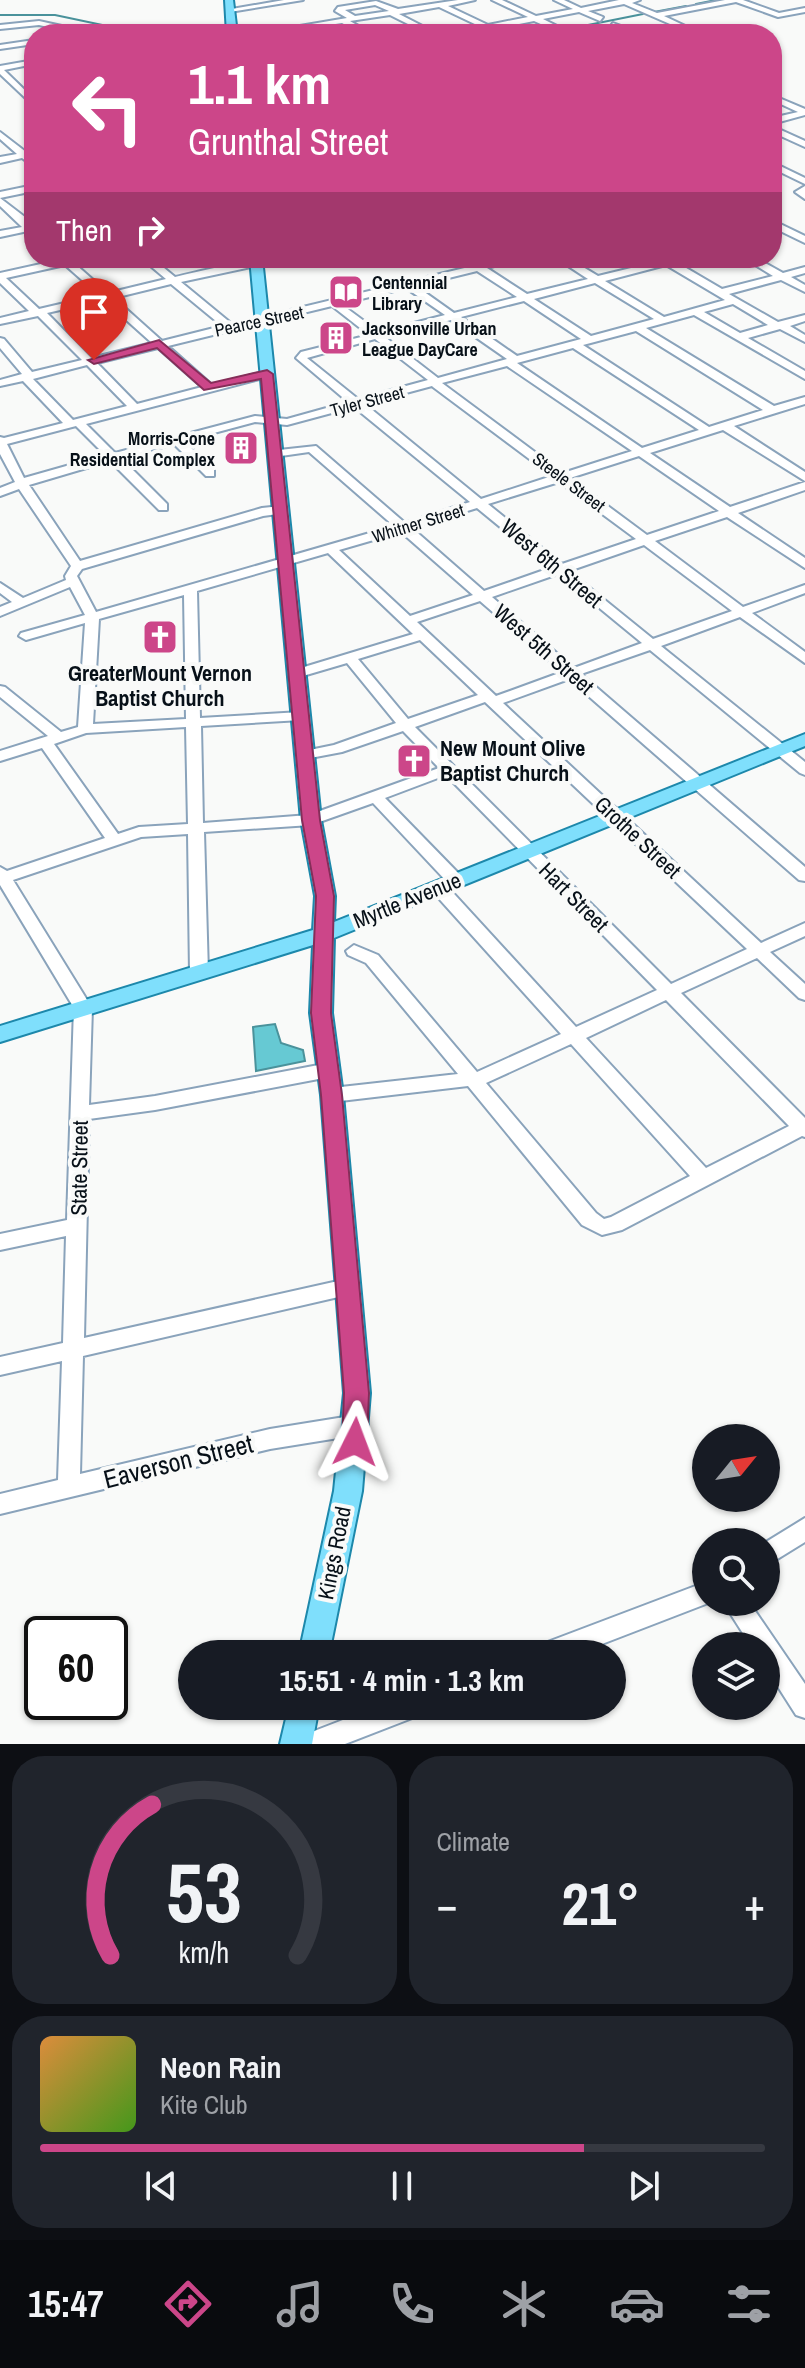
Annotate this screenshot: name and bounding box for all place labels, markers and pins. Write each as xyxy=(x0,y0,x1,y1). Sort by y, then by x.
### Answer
place label: Centennial Library xyxy=(372,270,447,316)
library icon: Centennial Library xyxy=(327,273,365,311)
pin xyxy=(60,278,128,360)
place label: Jacksonville Urban League DayCare xyxy=(362,316,497,362)
building icon: Jacksonville Urban League DayCare xyxy=(317,319,355,357)
place label: Morris-Cone Residential Complex xyxy=(70,426,216,472)
building icon: Morris-Cone Residential Complex xyxy=(222,429,260,467)
church icon: GreaterMount Vernon Baptist Church xyxy=(141,618,179,656)
place label: GreaterMount Vernon Baptist Church xyxy=(68,658,252,713)
place label: New Mount Olive Baptist Church xyxy=(440,733,585,788)
church icon: New Mount Olive Baptist Church xyxy=(395,742,433,780)

